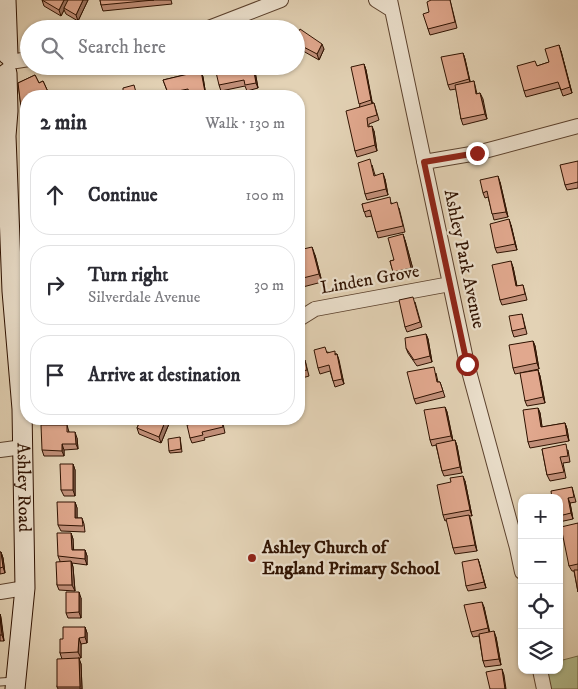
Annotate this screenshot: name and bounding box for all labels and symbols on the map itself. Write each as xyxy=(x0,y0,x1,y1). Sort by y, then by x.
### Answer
route end xyxy=(466,142,489,165)
street label: Ashley Park Avenue xyxy=(439,188,489,330)
street label: Linden Grove xyxy=(319,260,421,300)
route start xyxy=(456,353,479,376)
street label: Ashley Road xyxy=(12,442,35,532)
place label: Ashley Church of England Primary School xyxy=(261,537,440,580)
marker: Ashley Church of England Primary School xyxy=(246,552,258,564)

